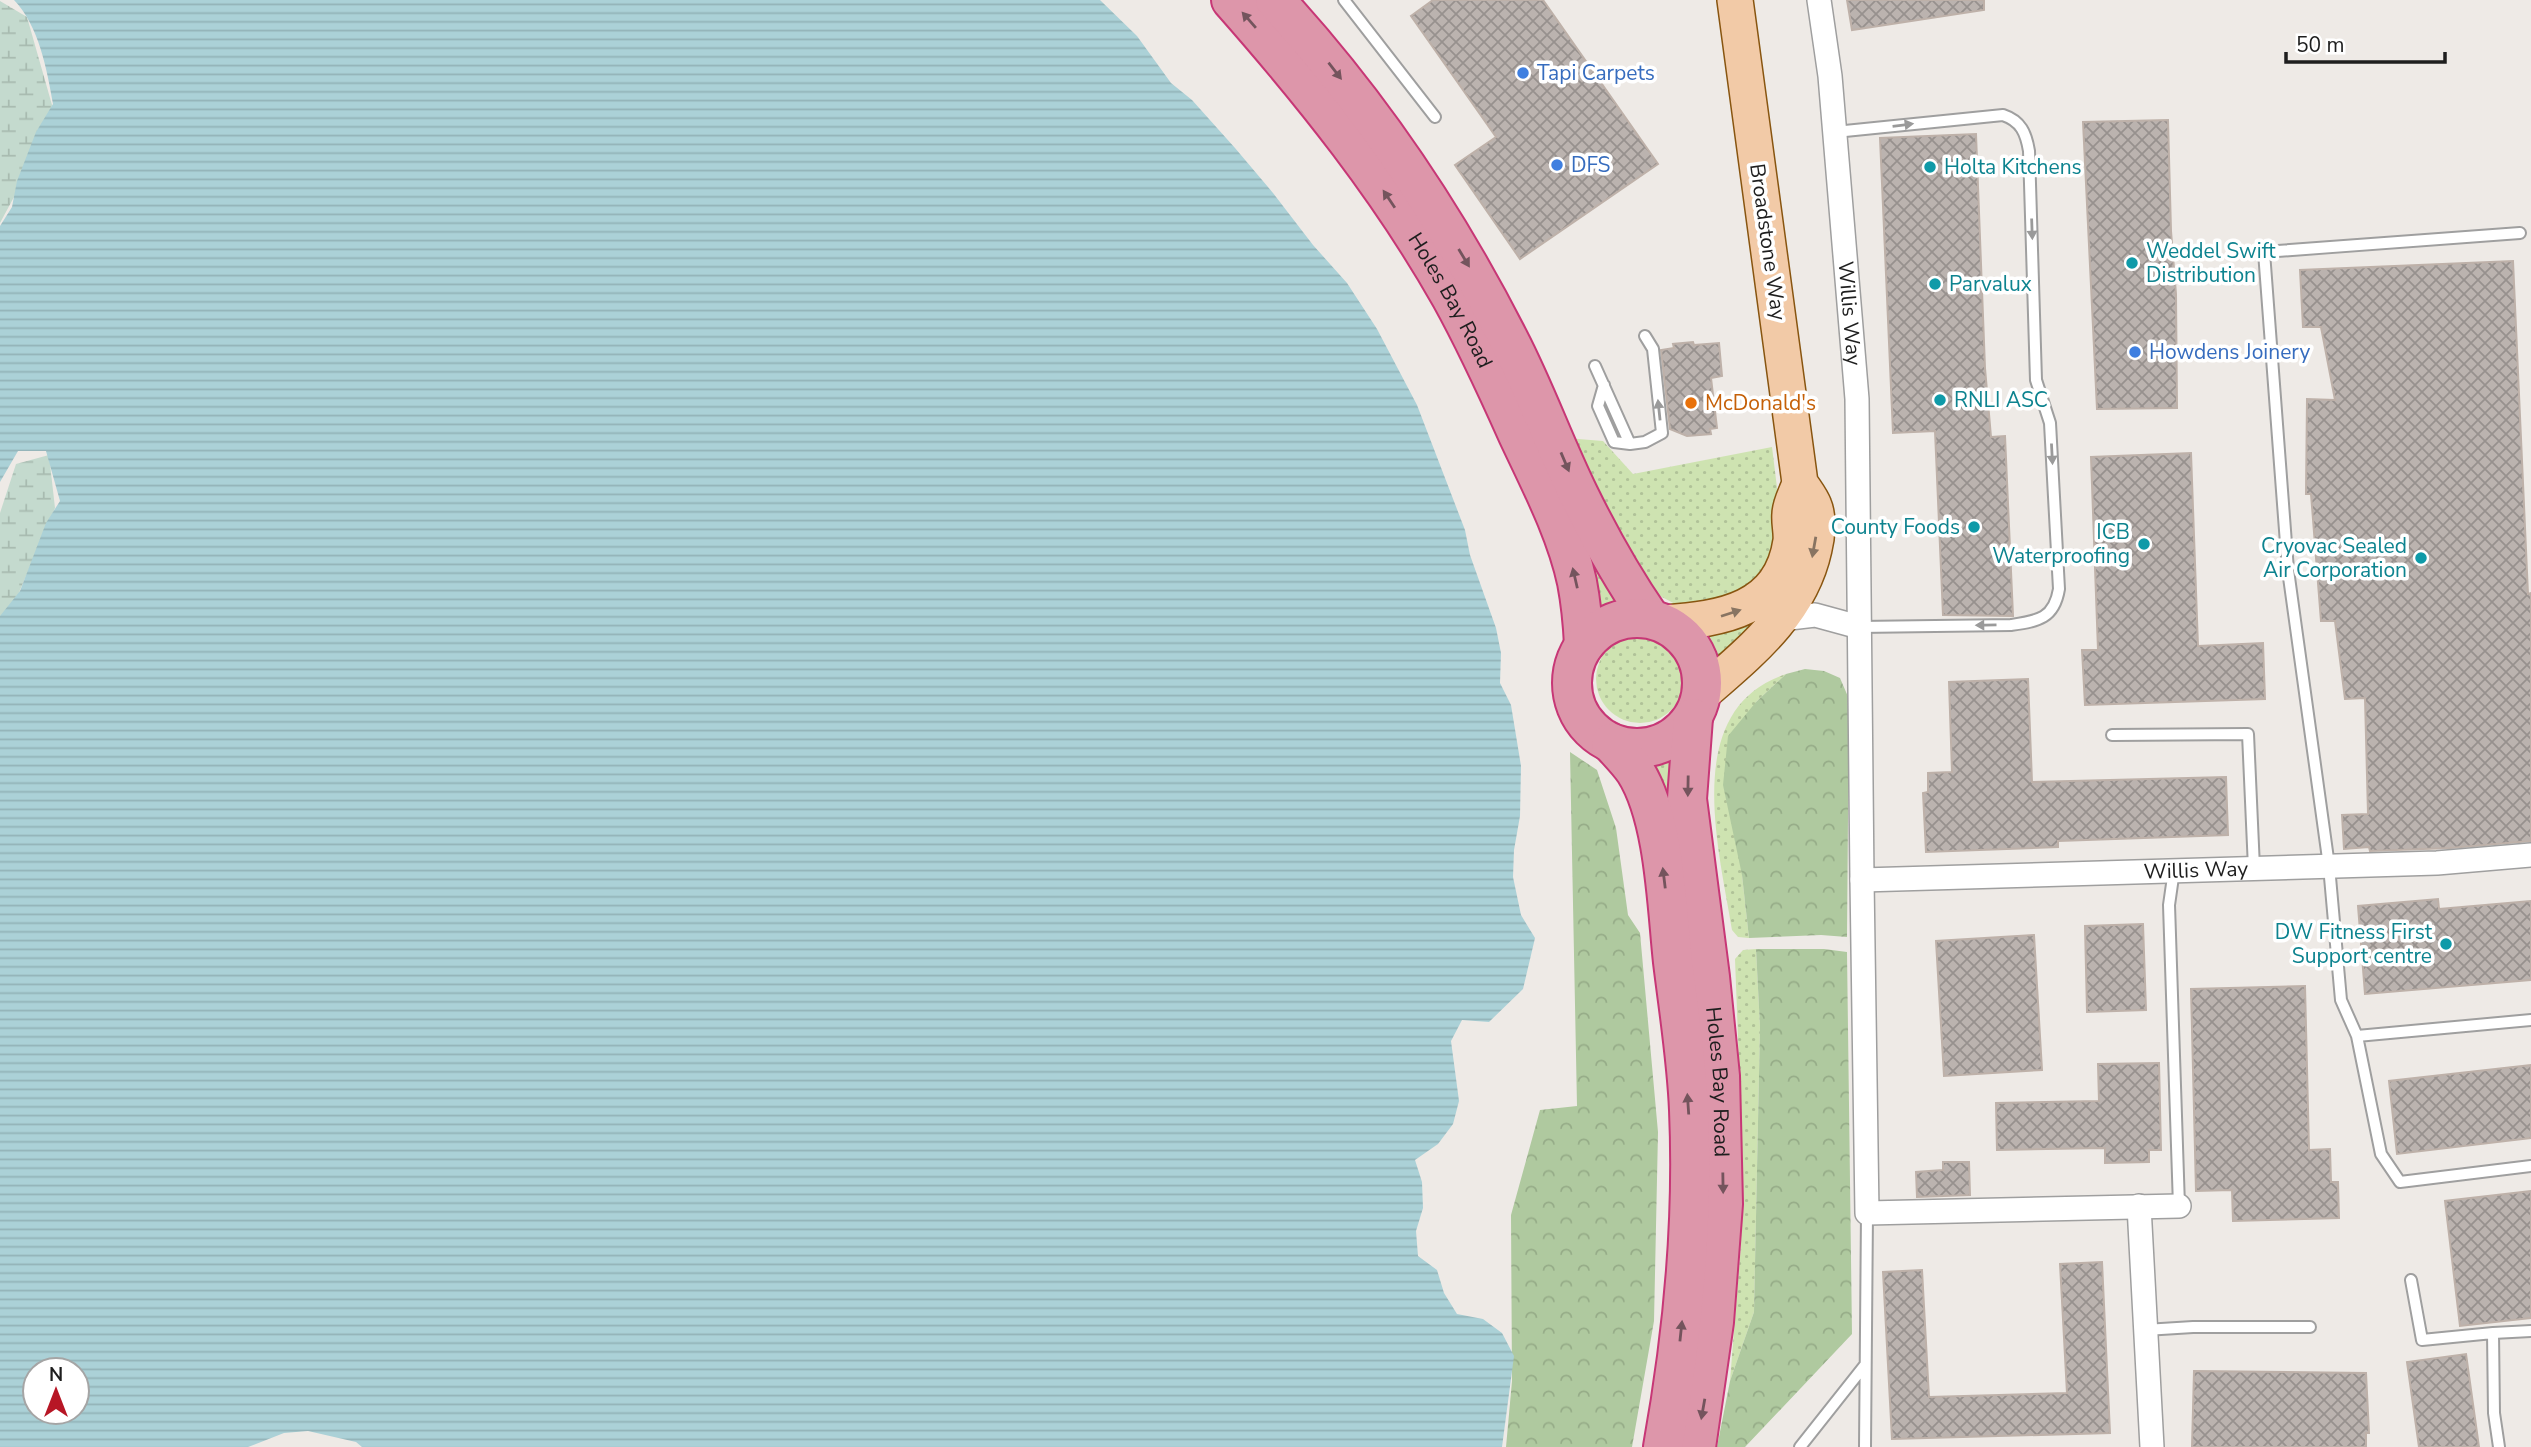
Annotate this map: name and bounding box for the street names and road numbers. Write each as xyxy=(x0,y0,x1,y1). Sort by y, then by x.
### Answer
street label: Broadstone Way xyxy=(1743,162,1793,322)
street label: Holes Bay Road xyxy=(1402,227,1499,373)
street label: Willis Way xyxy=(1832,260,1868,367)
street label: Willis Way xyxy=(2143,855,2249,886)
street label: Holes Bay Road xyxy=(1699,1005,1736,1158)

